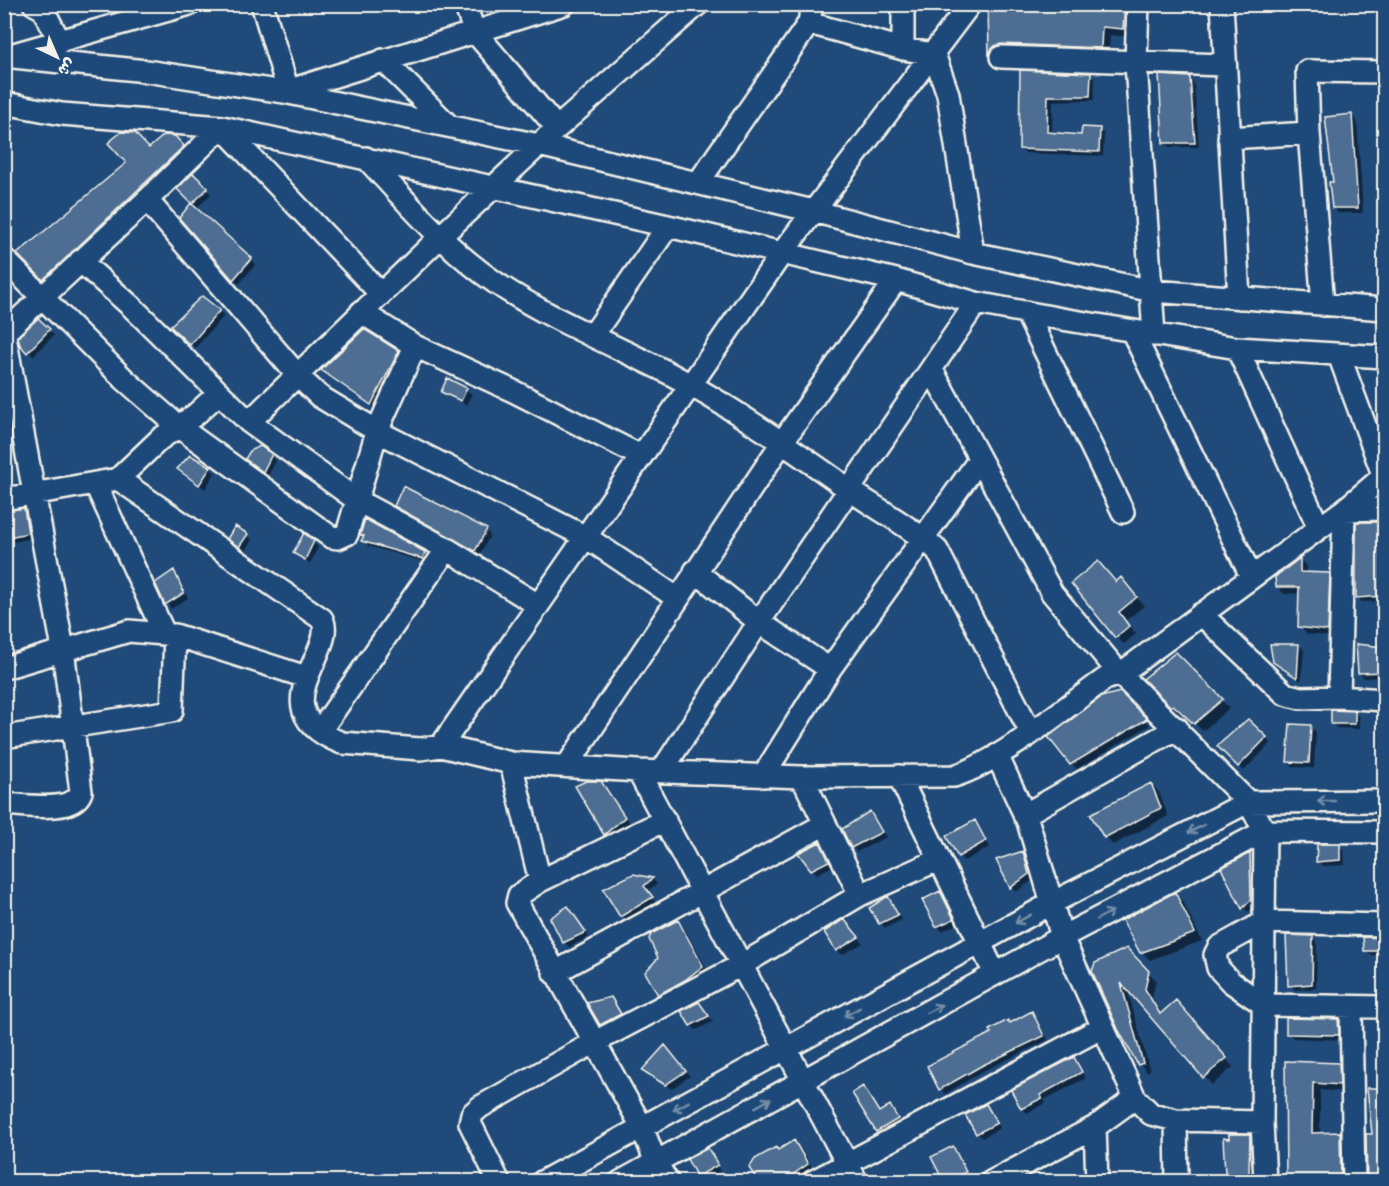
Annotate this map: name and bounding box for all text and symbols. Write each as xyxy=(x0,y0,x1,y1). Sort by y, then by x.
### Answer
north arrow xyxy=(27,27,87,87)
text: ش xyxy=(53,53,81,81)
one-way arrow xyxy=(1317,795,1337,807)
one-way arrow xyxy=(1188,823,1206,835)
one-way arrow xyxy=(1095,909,1113,920)
one-way arrow xyxy=(1015,914,1033,925)
one-way arrow xyxy=(925,1003,942,1015)
one-way arrow xyxy=(844,1007,862,1018)
one-way arrow xyxy=(754,1097,771,1109)
one-way arrow xyxy=(673,1100,690,1112)

